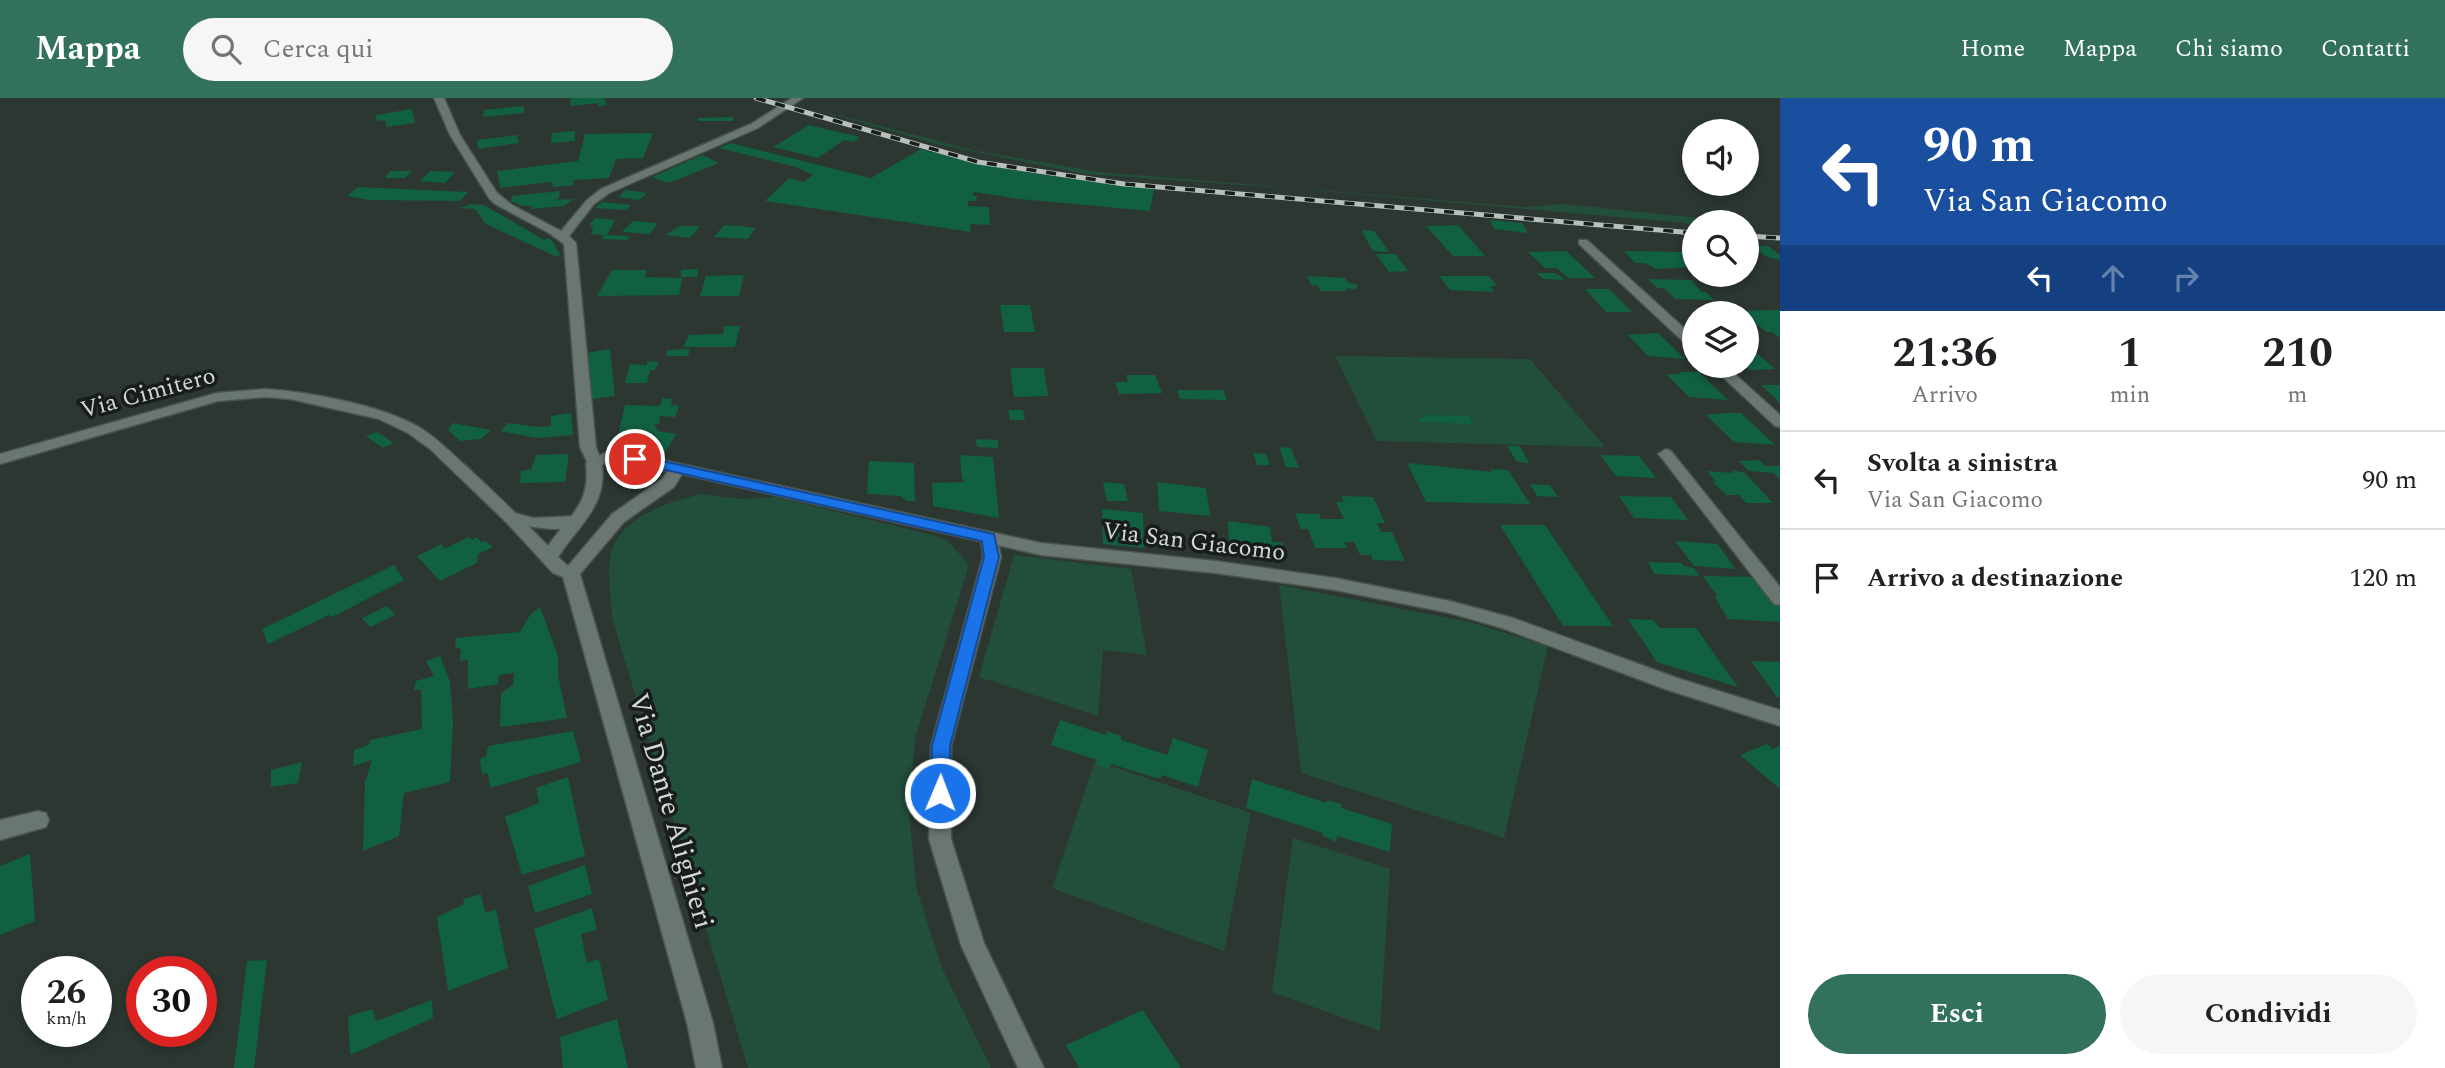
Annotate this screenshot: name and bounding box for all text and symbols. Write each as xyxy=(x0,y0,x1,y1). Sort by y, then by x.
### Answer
search box xyxy=(183,18,673,81)
text: Mappa xyxy=(35,24,141,74)
text: Cerca qui xyxy=(263,29,373,69)
icon: search xyxy=(207,30,245,68)
text: Home xyxy=(1960,31,2025,67)
text: Mappa xyxy=(2063,31,2137,67)
text: Chi siamo xyxy=(2175,31,2283,67)
text: Contatti xyxy=(2321,31,2410,67)
text: 90 m xyxy=(1923,109,2034,184)
map controls xyxy=(1682,119,1759,378)
button: sound xyxy=(1682,119,1759,196)
icon: left xyxy=(1808,126,1899,217)
text: Via San Giacomo xyxy=(1923,177,2168,226)
button: search xyxy=(1682,210,1759,287)
icon: left xyxy=(2021,259,2059,297)
icon: ahead xyxy=(2094,259,2132,297)
icon: right xyxy=(2167,259,2205,297)
button: layers xyxy=(1682,301,1759,378)
text: 21:36 xyxy=(1892,322,1998,385)
text: 1 xyxy=(2118,322,2142,385)
text: 210 xyxy=(2262,322,2333,385)
street label: Via Cimitero xyxy=(76,358,220,428)
text: Arrivo xyxy=(1912,378,1978,413)
text: min xyxy=(2110,378,2150,413)
text: m xyxy=(2288,378,2307,413)
pin xyxy=(605,429,665,489)
icon: arrive xyxy=(616,440,654,478)
text: Svolta a sinistra xyxy=(1867,443,2058,483)
text: 90 m xyxy=(2362,460,2417,500)
icon: left xyxy=(1808,461,1846,499)
text: Via San Giacomo xyxy=(1867,483,2043,518)
street label: Via San Giacomo xyxy=(1101,513,1287,571)
text: Arrivo a destinazione xyxy=(1867,558,2123,598)
text: 120 m xyxy=(2349,558,2417,598)
icon: arrive xyxy=(1808,559,1846,597)
street label: Via Dante Alighieri xyxy=(617,688,725,934)
position arrow xyxy=(903,756,977,830)
speed limit sign: 30 xyxy=(126,956,217,1047)
text: 26 xyxy=(47,966,86,1019)
button: Esci xyxy=(1808,974,2106,1054)
button: Condividi xyxy=(2120,974,2417,1054)
text: km/h xyxy=(46,1005,87,1032)

